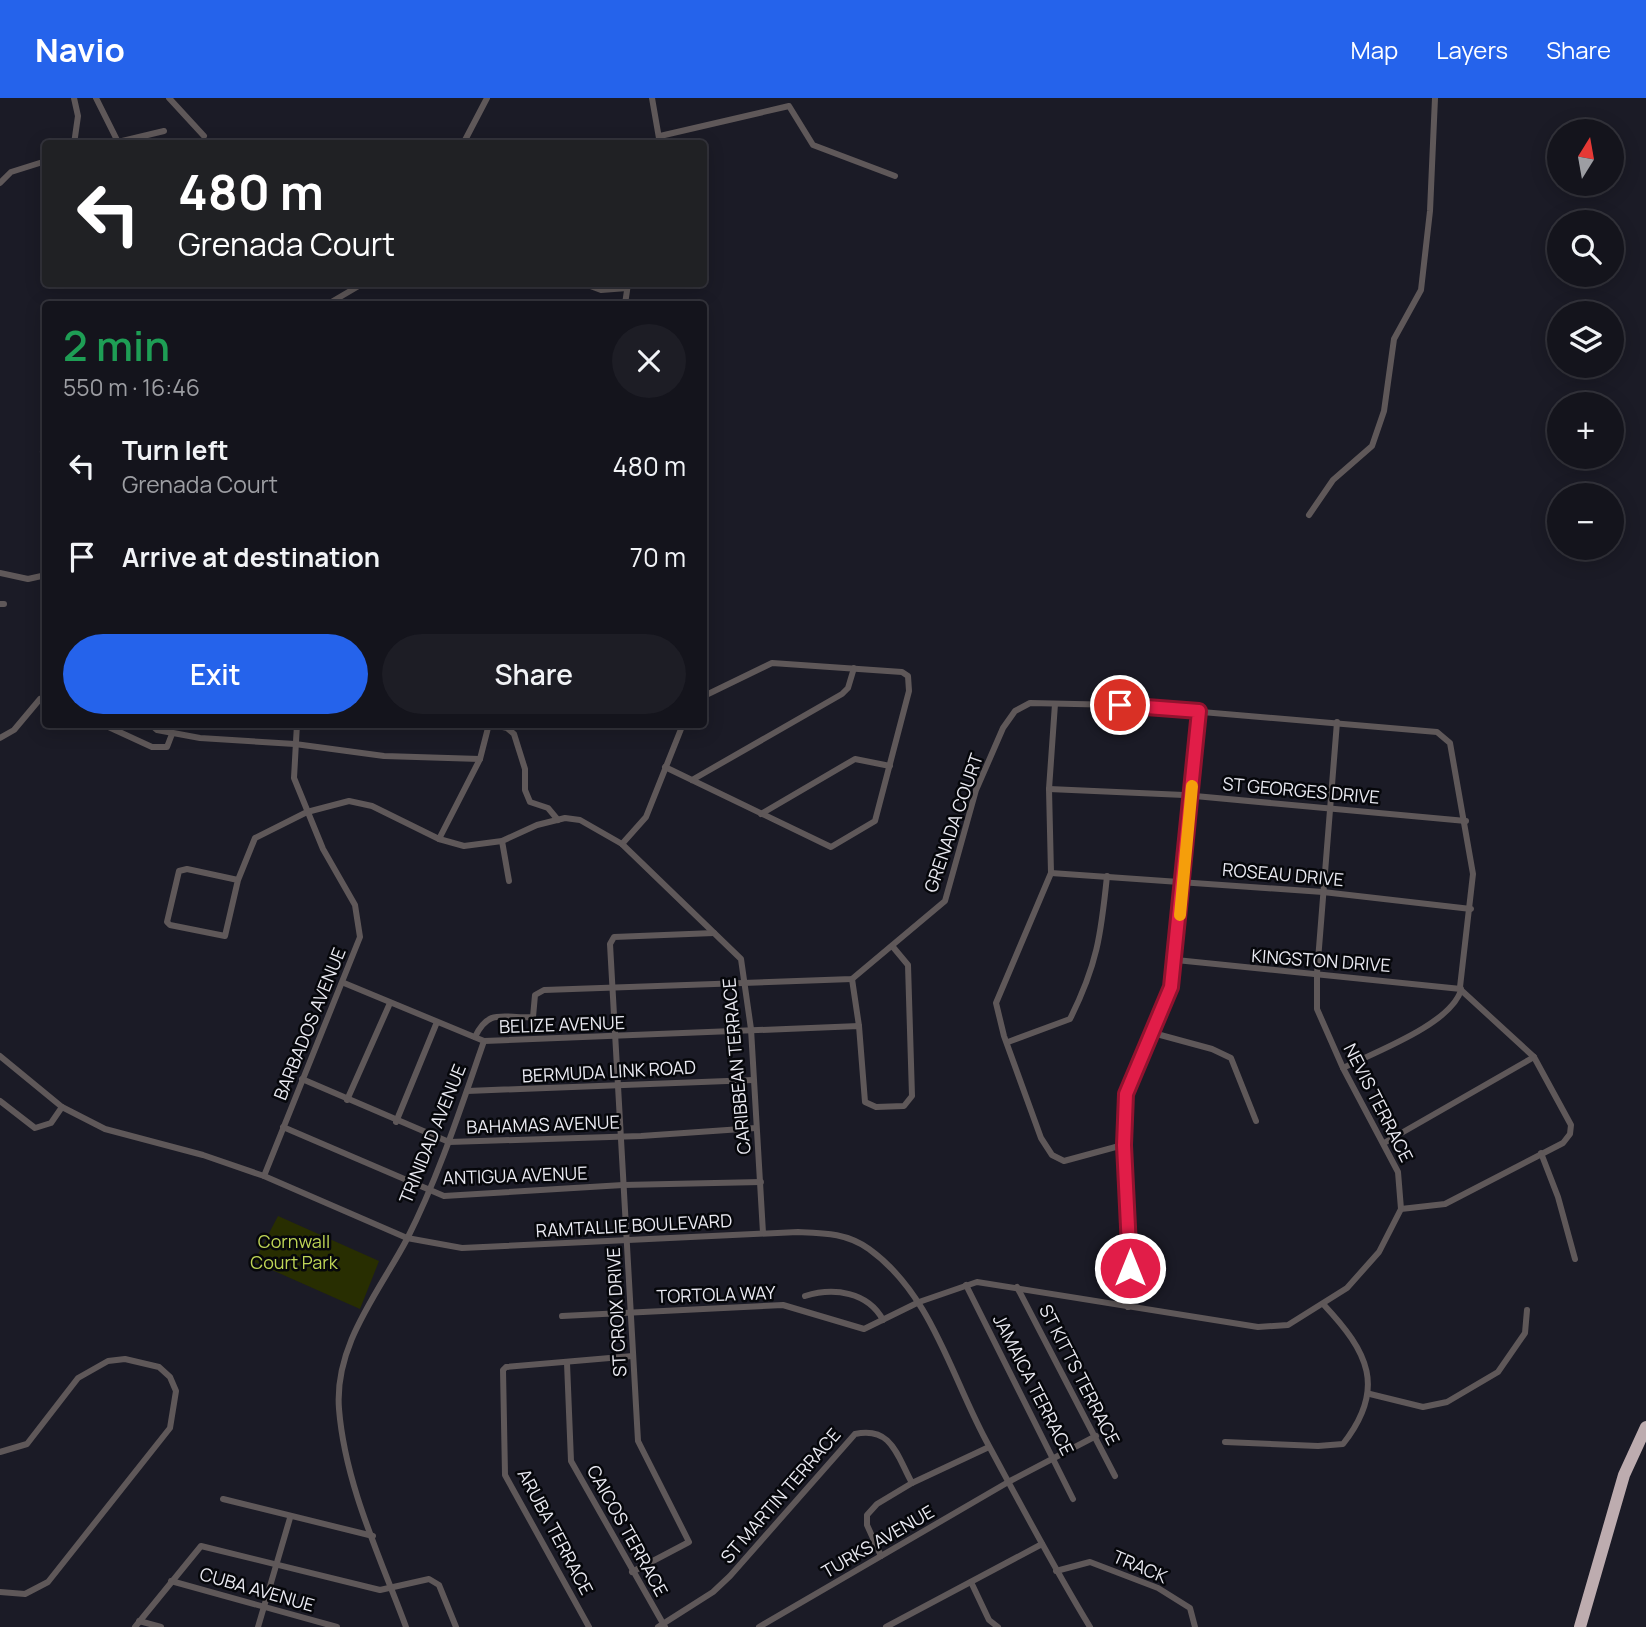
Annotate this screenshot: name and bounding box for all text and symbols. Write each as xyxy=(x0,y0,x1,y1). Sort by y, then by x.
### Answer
text: Navio xyxy=(35,27,125,72)
text: Map xyxy=(1351,33,1398,66)
text: Layers xyxy=(1436,33,1508,66)
text: Share xyxy=(1546,33,1611,66)
north arrow xyxy=(1547,119,1624,196)
map controls xyxy=(1547,119,1624,560)
text: 480 m xyxy=(178,158,324,225)
icon: left xyxy=(63,168,154,259)
button: search xyxy=(1547,210,1624,287)
text: Grenada Court xyxy=(178,222,395,266)
button: layers xyxy=(1547,301,1624,378)
text: 2 min xyxy=(63,316,170,374)
button: close xyxy=(612,324,686,398)
text: 550 m · 16:46 xyxy=(63,371,200,403)
button: + xyxy=(1547,392,1624,469)
text: Turn left xyxy=(122,432,229,468)
icon: left xyxy=(63,447,101,485)
text: 480 m xyxy=(612,448,686,484)
text: Grenada Court xyxy=(122,468,278,500)
button: − xyxy=(1547,483,1624,560)
icon: arrive xyxy=(63,538,101,576)
text: Arrive at destination xyxy=(122,539,380,575)
text: 70 m xyxy=(630,539,686,575)
button: Exit xyxy=(63,634,368,714)
button: Share xyxy=(382,634,686,714)
pin xyxy=(1090,675,1150,735)
icon: arrive xyxy=(1101,686,1139,724)
street label: GRENADA COURT xyxy=(918,750,988,895)
street label: ST GEORGES DRIVE xyxy=(1222,771,1381,809)
street label: ROSEAU DRIVE xyxy=(1221,857,1345,891)
street label: KINGSTON DRIVE xyxy=(1251,943,1391,977)
street label: BARBADOS AVENUE xyxy=(268,944,351,1103)
street label: CARIBBEAN TERRACE xyxy=(716,977,756,1155)
street label: BELIZE AVENUE xyxy=(499,1010,625,1038)
street label: NEVIS TERRACE xyxy=(1339,1039,1419,1166)
street label: BERMUDA LINK ROAD xyxy=(521,1054,697,1088)
street label: TRINIDAD AVENUE xyxy=(393,1060,471,1207)
street label: BAHAMAS AVENUE xyxy=(466,1109,620,1139)
street label: ANTIGUA AVENUE xyxy=(442,1160,588,1190)
street label: RAMTALLIE BOULEVARD xyxy=(535,1208,733,1242)
park label: Cornwall Court Park xyxy=(250,1229,339,1274)
position arrow xyxy=(1093,1231,1167,1305)
street label: ST CROIX DRIVE xyxy=(601,1247,631,1377)
street label: TORTOLA WAY xyxy=(656,1280,777,1308)
street label: ST KITTS TERRACE xyxy=(1034,1300,1126,1449)
street label: JAMAICA TERRACE xyxy=(988,1310,1080,1459)
street label: ST MARTIN TERRACE xyxy=(715,1423,846,1568)
street label: CAICOS TERRACE xyxy=(582,1461,674,1600)
street label: ARUBA TERRACE xyxy=(513,1464,599,1599)
street label: TURKS AVENUE xyxy=(817,1499,938,1583)
street label: TRACK xyxy=(1110,1544,1171,1588)
street label: CUBA AVENUE xyxy=(197,1561,317,1617)

